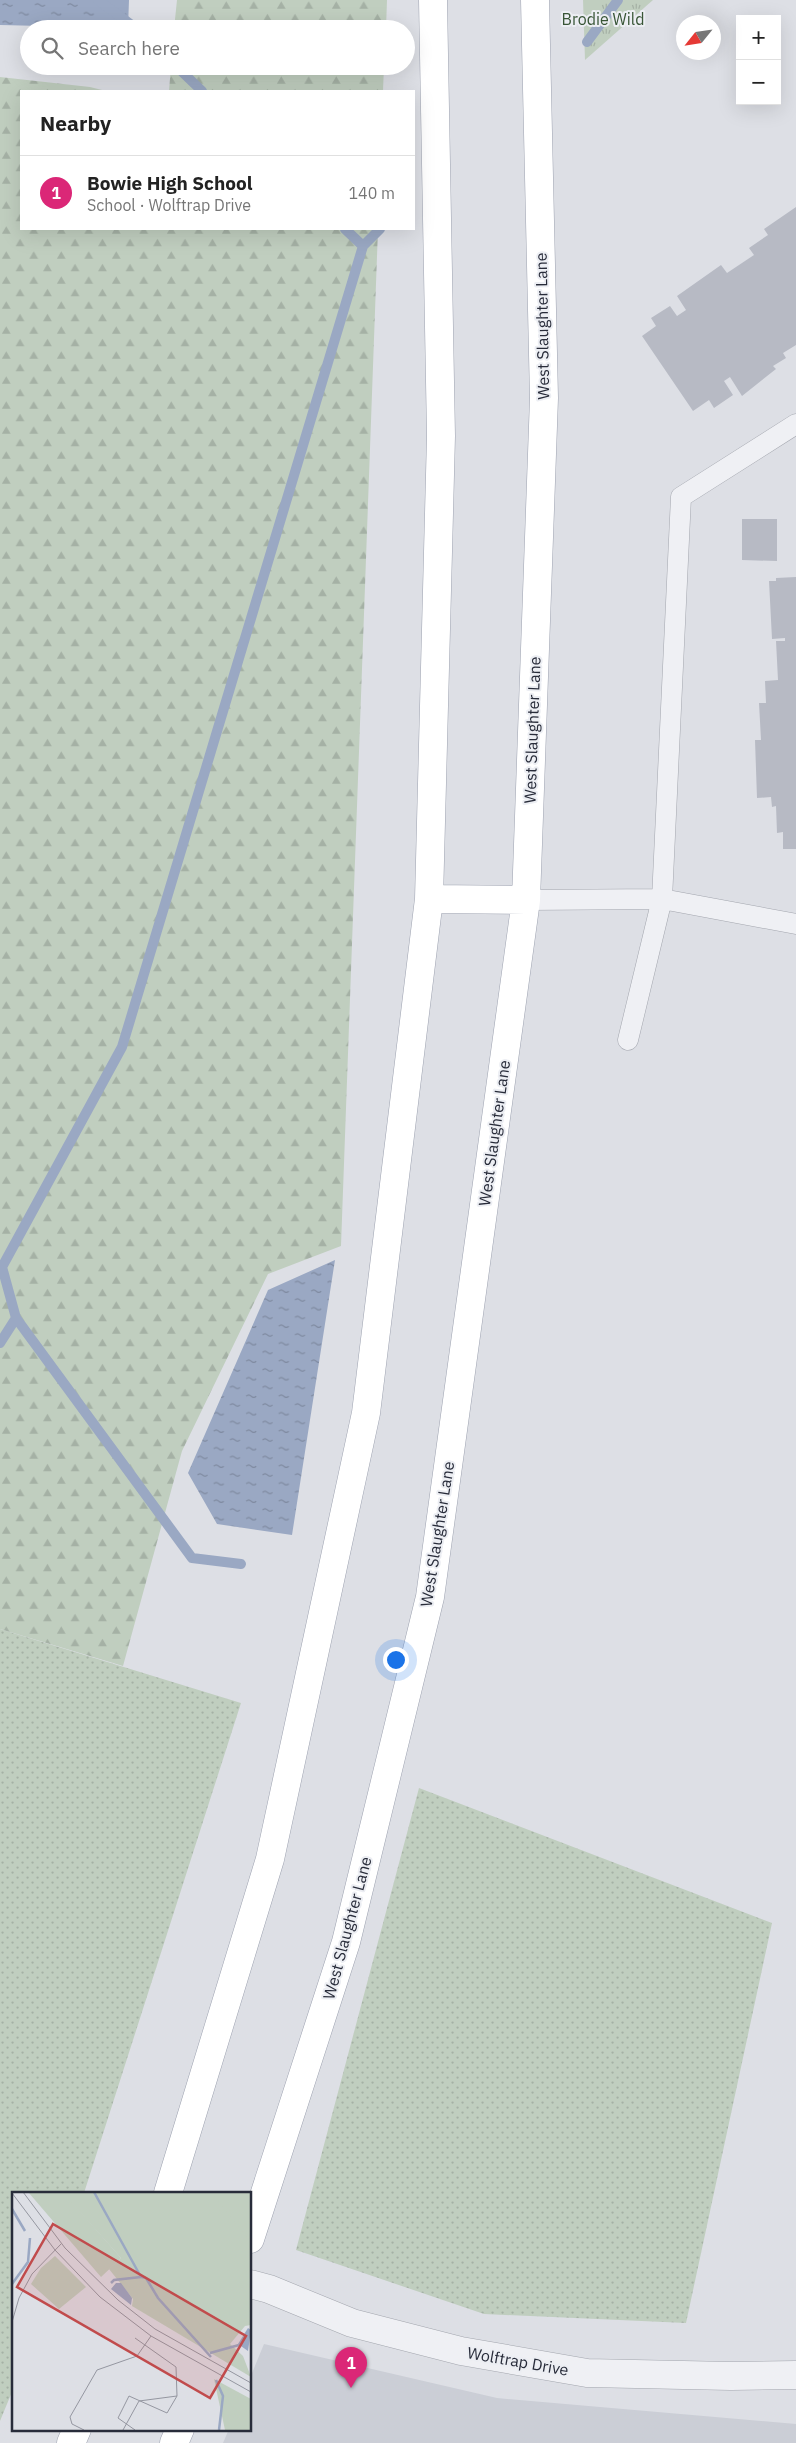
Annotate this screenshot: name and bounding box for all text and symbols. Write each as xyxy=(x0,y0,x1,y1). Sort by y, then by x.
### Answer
park label: Brodie Wild xyxy=(562,9,644,29)
north arrow xyxy=(676,15,721,60)
map controls xyxy=(736,15,781,105)
button: + xyxy=(736,15,781,60)
search box xyxy=(20,20,415,75)
icon: search xyxy=(38,34,66,62)
text: Search here xyxy=(78,36,180,60)
button: − xyxy=(736,60,781,105)
text: Nearby xyxy=(40,109,111,137)
text: Bowie High School xyxy=(87,171,252,195)
text: 1 xyxy=(51,183,61,203)
text: 140 m xyxy=(348,183,395,203)
text: School · Wolftrap Drive xyxy=(87,195,251,215)
street label: West Slaughter Lane xyxy=(531,252,553,400)
street label: West Slaughter Lane xyxy=(519,656,545,804)
street label: West Slaughter Lane xyxy=(474,1059,514,1207)
street label: West Slaughter Lane xyxy=(416,1460,458,1608)
your location xyxy=(383,1647,409,1673)
street label: West Slaughter Lane xyxy=(318,1854,376,2002)
inset map xyxy=(12,2192,251,2430)
street label: Wolftrap Drive xyxy=(466,2342,570,2380)
pin: 1 xyxy=(335,2347,367,2388)

